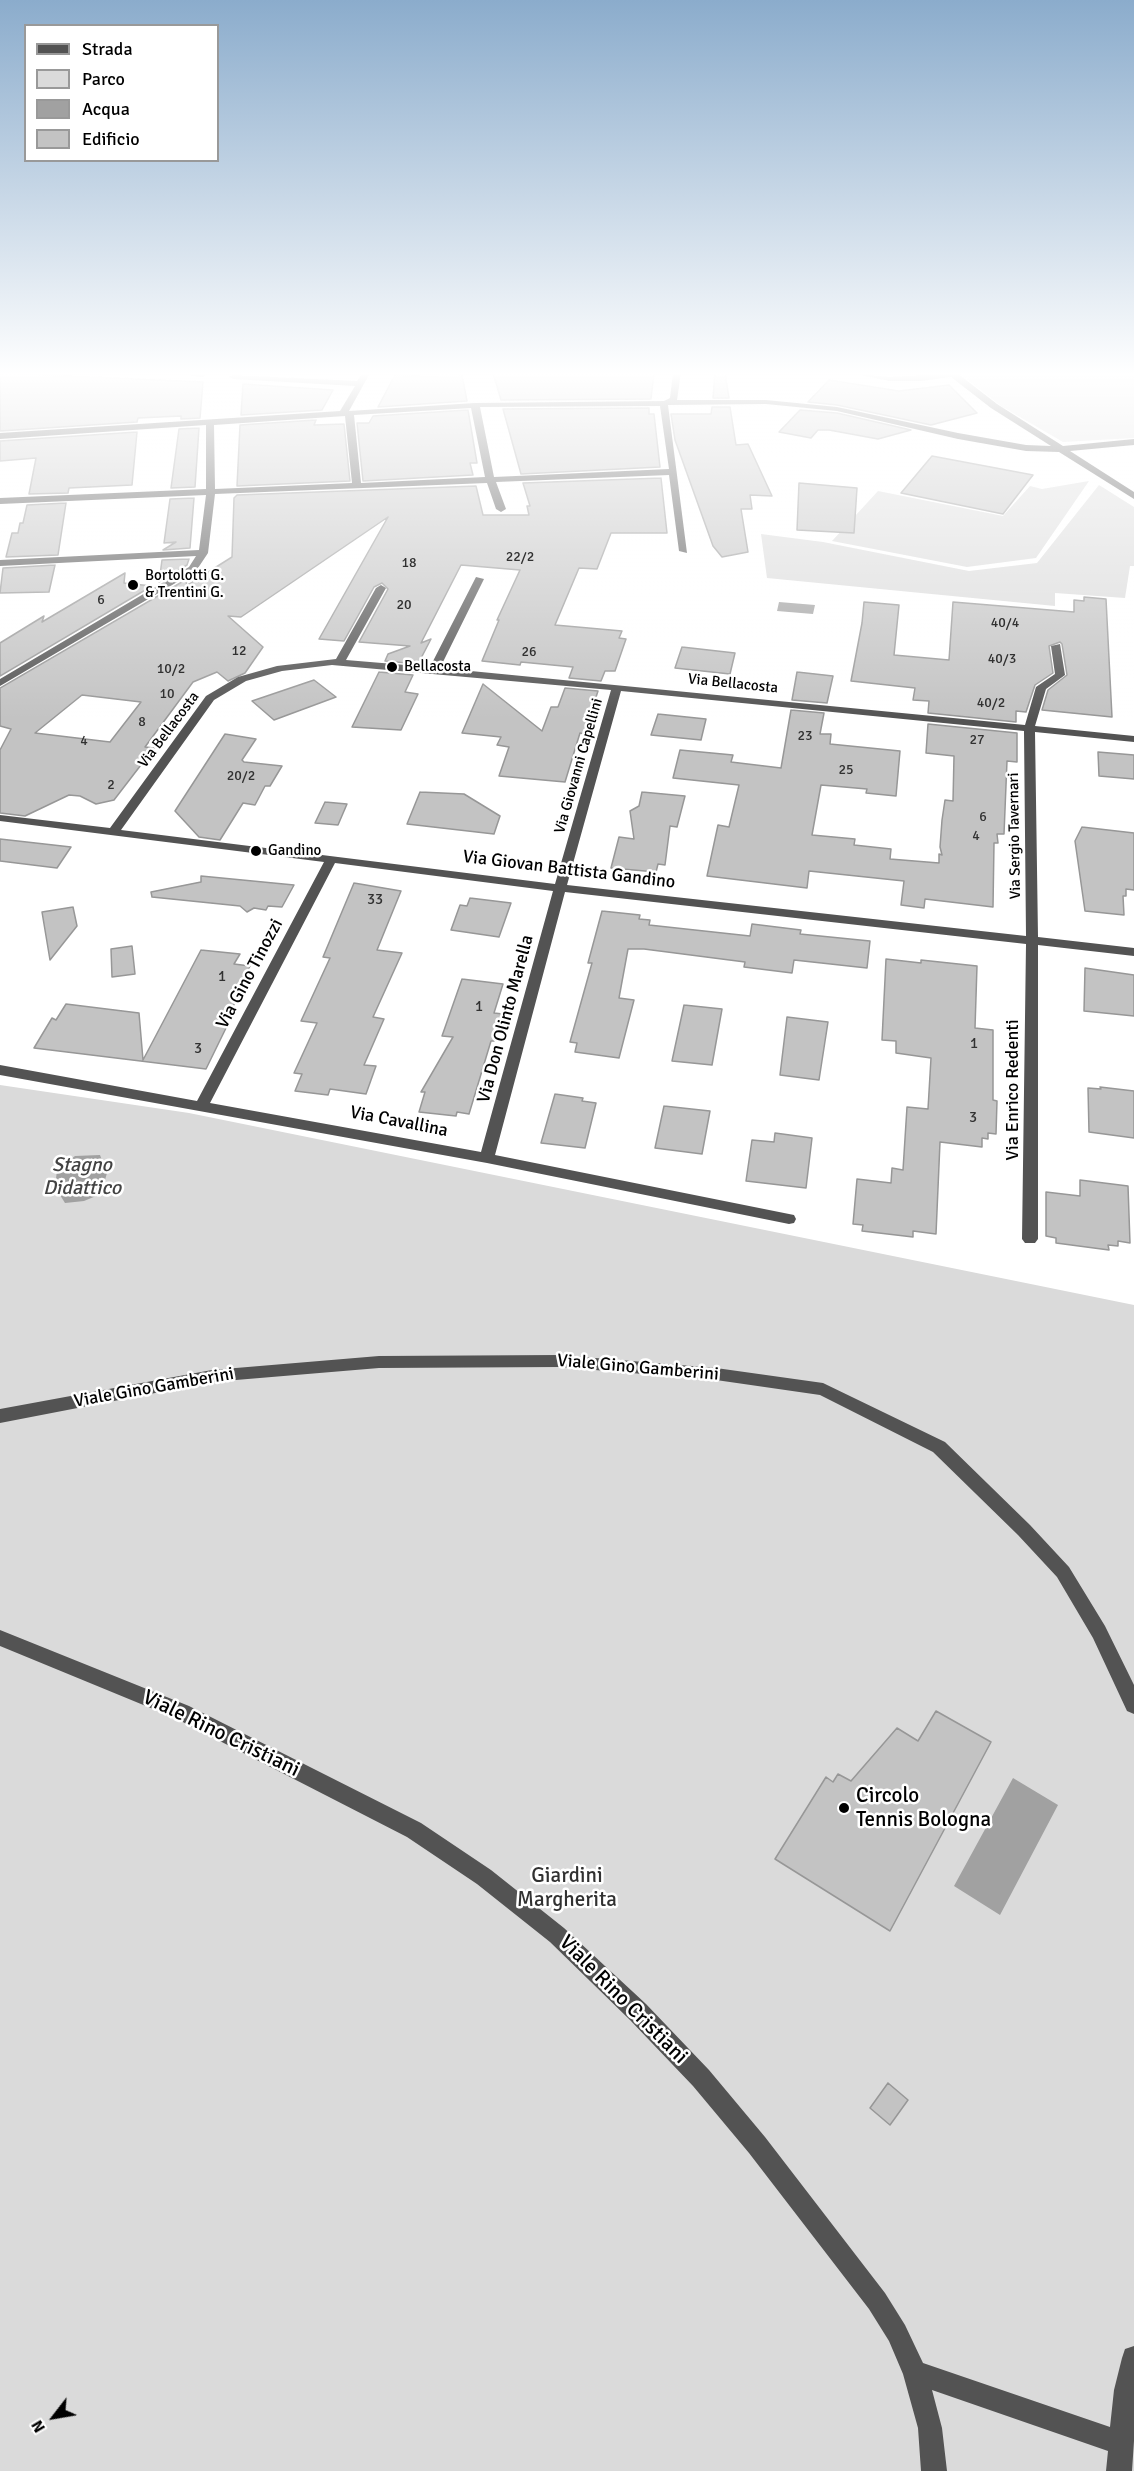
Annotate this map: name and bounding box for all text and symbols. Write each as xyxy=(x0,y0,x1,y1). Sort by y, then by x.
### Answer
legend xyxy=(24,24,219,162)
text: Strada xyxy=(82,38,133,60)
text: Parco xyxy=(82,68,125,90)
text: Acqua xyxy=(82,98,130,120)
text: Edificio xyxy=(82,128,140,150)
house number: 22/2 xyxy=(506,549,534,565)
house number: 18 xyxy=(401,555,417,571)
place label: Bortolotti G. & Trentini G. xyxy=(145,567,224,602)
marker: Bortolotti G. & Trentini G. xyxy=(126,578,140,592)
house number: 6 xyxy=(97,592,105,608)
house number: 20 xyxy=(396,597,412,613)
house number: 40/4 xyxy=(991,615,1019,631)
house number: 12 xyxy=(231,643,247,659)
house number: 26 xyxy=(521,644,537,660)
house number: 40/3 xyxy=(988,651,1016,667)
place label: Bellacosta xyxy=(404,658,471,676)
marker: Bellacosta xyxy=(385,660,399,674)
house number: 10/2 xyxy=(157,661,185,677)
street label: Via Bellacosta xyxy=(687,670,779,698)
house number: 10 xyxy=(159,686,175,702)
street label: Via Bellacosta xyxy=(135,688,203,772)
house number: 40/2 xyxy=(977,695,1005,711)
street label: Via Giovanni Capellini xyxy=(551,696,607,836)
house number: 8 xyxy=(138,714,146,730)
house number: 23 xyxy=(797,728,813,744)
house number: 27 xyxy=(969,732,985,748)
house number: 4 xyxy=(80,733,88,749)
house number: 25 xyxy=(838,762,854,778)
house number: 20/2 xyxy=(227,768,255,784)
street label: Via Sergio Tavernari xyxy=(1005,772,1025,900)
house number: 2 xyxy=(107,777,115,793)
house number: 6 xyxy=(979,809,987,825)
house number: 4 xyxy=(972,828,980,844)
place label: Gandino xyxy=(268,842,321,860)
marker: Gandino xyxy=(249,844,263,858)
street label: Via Giovan Battista Gandino xyxy=(462,846,676,894)
house number: 33 xyxy=(367,891,383,909)
street label: Via Gino Tinozzi xyxy=(212,915,288,1033)
street label: Via Don Olinto Marella xyxy=(473,933,539,1105)
house number: 1 xyxy=(218,968,226,986)
house number: 1 xyxy=(475,998,483,1016)
street label: Via Enrico Redenti xyxy=(1002,1019,1024,1161)
house number: 1 xyxy=(970,1035,978,1053)
house number: 3 xyxy=(194,1040,202,1058)
street label: Via Cavallina xyxy=(348,1102,450,1142)
house number: 3 xyxy=(969,1109,977,1127)
water label: Stagno Didattico xyxy=(43,1154,121,1201)
street label: Viale Gino Gamberini xyxy=(556,1350,720,1386)
street label: Viale Gino Gamberini xyxy=(72,1363,236,1413)
street label: Viale Rino Cristiani xyxy=(138,1685,304,1783)
place label: Circolo Tennis Bologna xyxy=(856,1783,991,1833)
marker: Circolo Tennis Bologna xyxy=(837,1801,851,1815)
park label: Giardini Margherita xyxy=(517,1863,617,1913)
street label: Viale Rino Cristiani xyxy=(553,1930,693,2070)
north arrow xyxy=(24,2387,84,2447)
text: N xyxy=(27,2416,50,2436)

